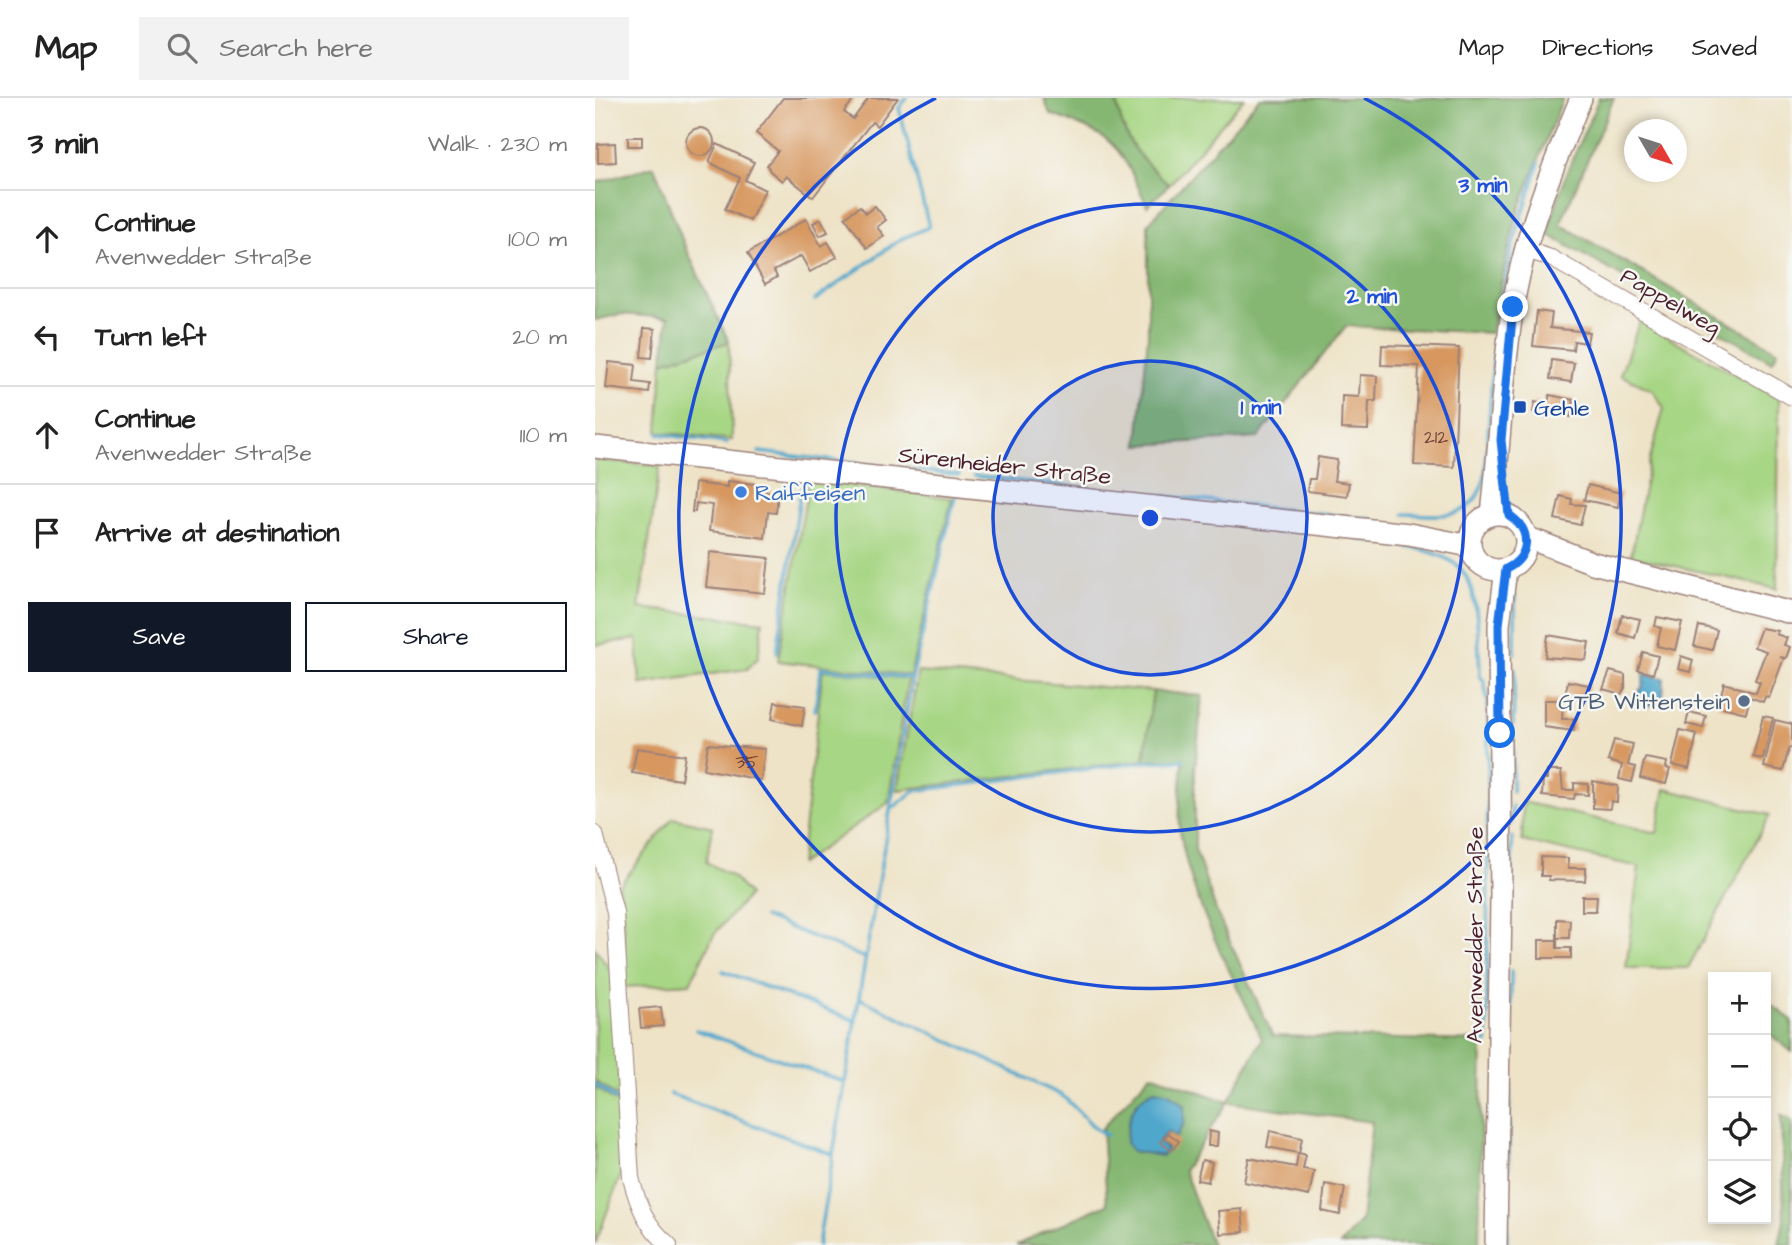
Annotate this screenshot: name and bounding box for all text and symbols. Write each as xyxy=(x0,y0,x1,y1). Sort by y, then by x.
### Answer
search box xyxy=(139,17,629,80)
text: Map xyxy=(35,25,97,71)
icon: search xyxy=(163,29,201,67)
text: Search here xyxy=(219,30,373,66)
text: Map xyxy=(1459,31,1504,65)
text: Directions xyxy=(1542,31,1654,65)
text: Saved xyxy=(1692,31,1757,65)
north arrow xyxy=(1624,119,1687,182)
text: 3 min xyxy=(28,123,98,165)
text: Walk · 230 m xyxy=(428,128,567,160)
text: 3 min xyxy=(1457,171,1508,200)
text: Continue xyxy=(95,205,196,241)
icon: ahead xyxy=(28,220,66,258)
text: 100 m xyxy=(508,223,567,255)
text: Avenwedder Straße xyxy=(95,241,312,273)
street label: Pappelweg xyxy=(1614,260,1727,344)
text: 2 min xyxy=(1346,282,1398,311)
route end xyxy=(1497,291,1528,322)
icon: left xyxy=(28,318,66,356)
text: Turn left xyxy=(95,319,206,355)
text: 20 m xyxy=(512,321,567,353)
place label: Gehle xyxy=(1534,392,1590,424)
text: 1 min xyxy=(1240,393,1282,422)
marker: Gehle xyxy=(1512,399,1528,415)
text: Continue xyxy=(95,401,196,437)
icon: ahead xyxy=(28,416,66,454)
text: 110 m xyxy=(519,419,567,451)
house number: 212 xyxy=(1424,424,1448,451)
text: Avenwedder Straße xyxy=(95,437,312,469)
street label: Sürenheider Straße xyxy=(897,439,1113,493)
place label: Raiffeisen xyxy=(755,477,865,509)
marker: Raiffeisen xyxy=(733,484,749,500)
centre of rings xyxy=(1138,506,1162,530)
icon: arrive xyxy=(28,514,66,552)
text: Arrive at destination xyxy=(95,515,340,551)
button: Save xyxy=(28,602,291,672)
button: Share xyxy=(305,602,567,672)
place label: GTB Wittenstein xyxy=(1558,686,1730,718)
marker: GTB Wittenstein xyxy=(1736,693,1752,709)
route start xyxy=(1484,717,1515,748)
house number: 35 xyxy=(735,749,759,776)
street label: Avenwedder Straße xyxy=(1459,827,1491,1043)
map controls xyxy=(1708,972,1771,1224)
button: + xyxy=(1708,972,1771,1035)
button: − xyxy=(1708,1035,1771,1098)
button: locate xyxy=(1708,1098,1771,1161)
button: layers xyxy=(1708,1161,1771,1224)

